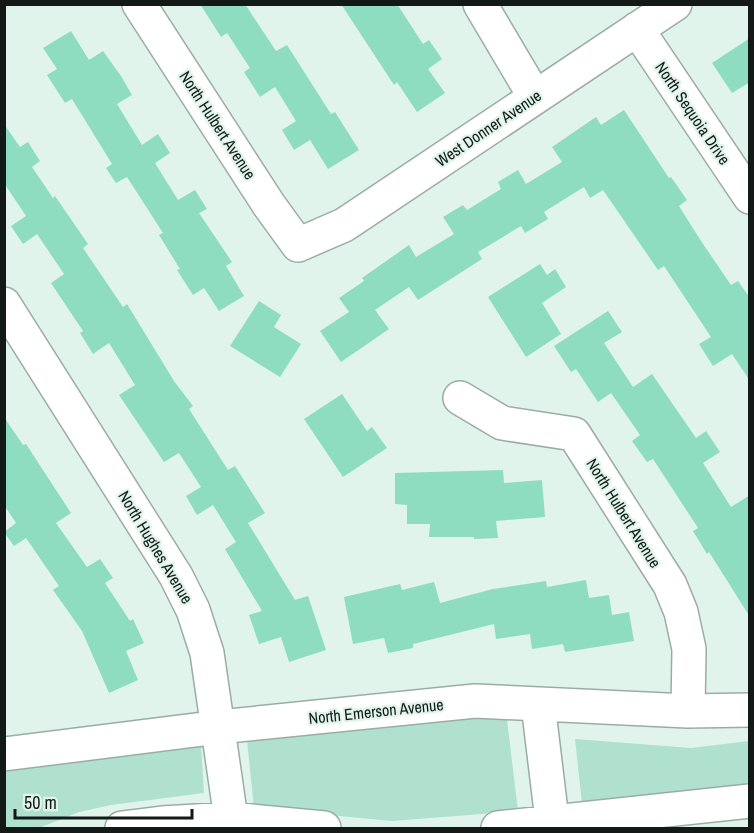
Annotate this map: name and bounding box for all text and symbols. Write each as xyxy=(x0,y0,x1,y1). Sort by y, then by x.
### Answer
street label: North Sequoia Drive xyxy=(650,57,736,169)
street label: North Hulbert Avenue xyxy=(175,67,261,183)
street label: West Donner Avenue xyxy=(431,84,545,172)
street label: North Hulbert Avenue xyxy=(581,454,667,572)
street label: North Hughes Avenue xyxy=(114,486,198,608)
street label: North Emerson Avenue xyxy=(308,693,444,729)
scale bar xyxy=(15,782,192,820)
text: 50 m xyxy=(24,790,57,815)

